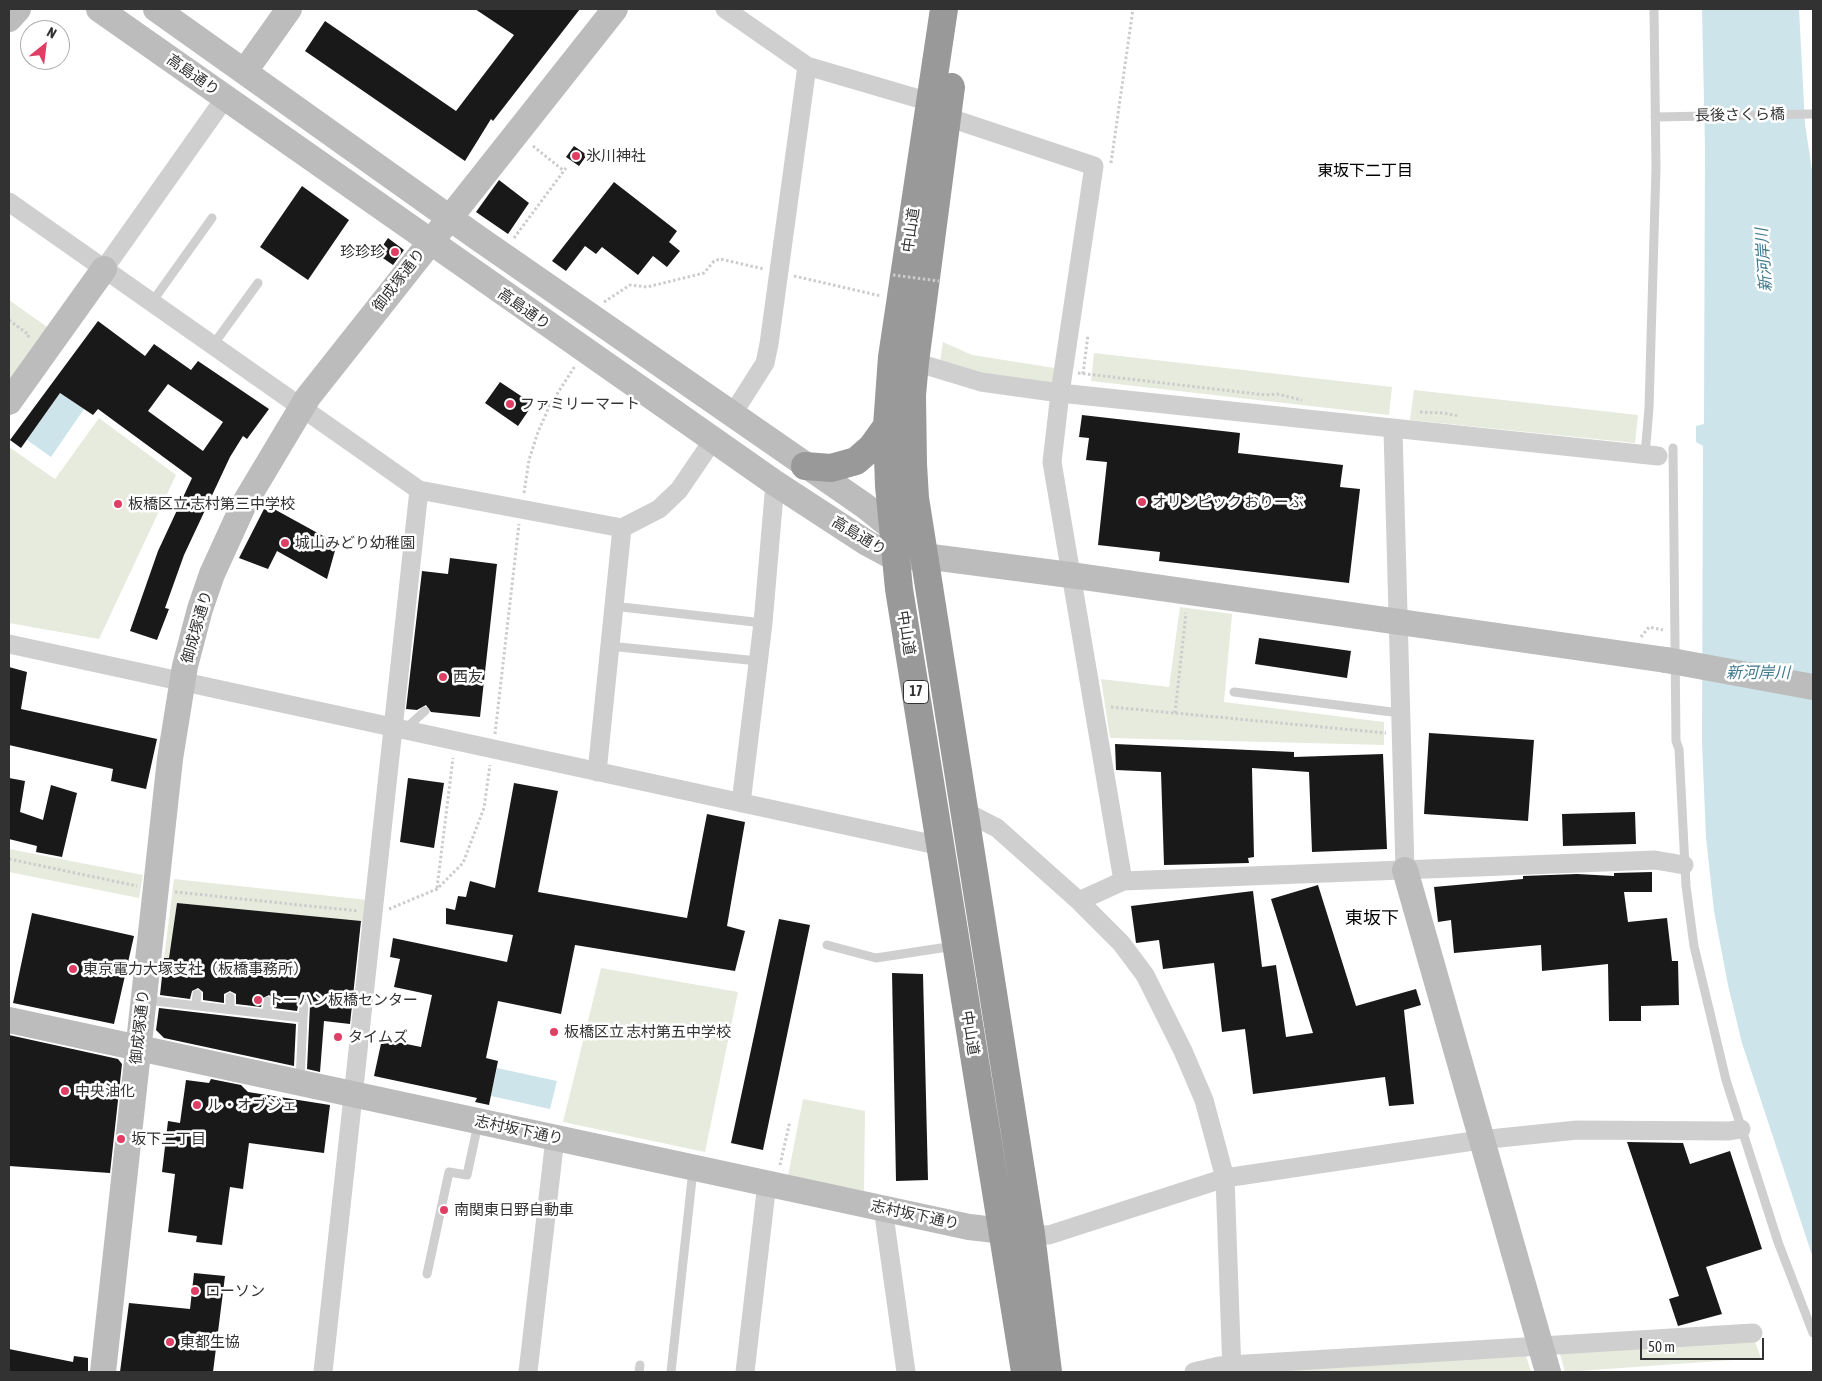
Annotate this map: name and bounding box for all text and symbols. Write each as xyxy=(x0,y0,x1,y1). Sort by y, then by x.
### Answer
north arrow xyxy=(20,20,70,70)
text: N xyxy=(44,24,59,42)
street label: 高島通り xyxy=(163,50,223,100)
street label: 長後さくら橋 xyxy=(1695,105,1785,125)
place label: 氷川神社 xyxy=(586,147,646,165)
marker: 氷川神社 xyxy=(570,150,582,162)
district label: 東坂下二丁目 xyxy=(1317,161,1413,181)
street label: 中山道 xyxy=(899,206,923,254)
water label: 新河岸川 xyxy=(1752,227,1776,293)
place label: 珍珍珍 xyxy=(340,243,385,261)
street label: 御成塚通り xyxy=(369,245,429,315)
marker: 珍珍珍 xyxy=(389,246,401,258)
street label: 高島通り xyxy=(494,284,554,334)
place label: ファミリーマート xyxy=(520,395,640,413)
marker: ファミリーマート xyxy=(504,398,516,410)
place label: オリンピック おりーぶ xyxy=(1152,493,1304,511)
place label: 板橋区立 志村第三中学校 xyxy=(128,495,295,513)
marker: オリンピック おりーぶ xyxy=(1136,496,1148,508)
marker: 板橋区立 志村第三中学校 xyxy=(112,498,124,510)
street label: 高島通り xyxy=(829,513,889,559)
place label: 城山みどり幼稚園 xyxy=(295,534,415,552)
marker: 城山みどり幼稚園 xyxy=(279,537,291,549)
street label: 御成塚通り xyxy=(178,588,216,666)
street label: 中山道 xyxy=(894,609,918,657)
water label: 新河岸川 xyxy=(1726,663,1790,683)
place label: 西友 xyxy=(453,668,483,686)
marker: 西友 xyxy=(437,671,449,683)
road number: 17 xyxy=(904,680,928,704)
district label: 東坂下 xyxy=(1345,907,1399,929)
place label: 東京電力大塚支社（板橋事務所） xyxy=(83,960,308,978)
marker: 東京電力大塚支社（板橋事務所） xyxy=(67,963,79,975)
street label: 御成塚通り xyxy=(127,989,153,1065)
place label: トーハン板橋センター xyxy=(268,991,418,1009)
marker: トーハン板橋センター xyxy=(252,994,264,1006)
street label: 中山道 xyxy=(958,1009,982,1057)
place label: 板橋区立 志村第五中学校 xyxy=(564,1023,731,1041)
marker: 板橋区立 志村第五中学校 xyxy=(548,1026,560,1038)
place label: タイムズ xyxy=(348,1028,408,1046)
marker: タイムズ xyxy=(332,1031,344,1043)
place label: 中央油化 xyxy=(75,1082,135,1100)
marker: 中央油化 xyxy=(59,1085,71,1097)
place label: ル・オブジェ xyxy=(207,1096,297,1114)
marker: ル・オブジェ xyxy=(191,1099,203,1111)
street label: 志村坂下通り xyxy=(473,1112,565,1148)
place label: 坂下二丁目 xyxy=(131,1130,206,1148)
marker: 坂下二丁目 xyxy=(115,1133,127,1145)
street label: 志村坂下通り xyxy=(869,1197,961,1233)
place label: 南関東日野自動車 xyxy=(454,1201,574,1219)
marker: 南関東日野自動車 xyxy=(438,1204,450,1216)
place label: ローソン xyxy=(205,1282,265,1300)
marker: ローソン xyxy=(189,1285,201,1297)
scale bar xyxy=(1642,1328,1766,1360)
place label: 東都生協 xyxy=(180,1333,240,1351)
marker: 東都生協 xyxy=(164,1336,176,1348)
text: 50 m xyxy=(1648,1338,1675,1355)

